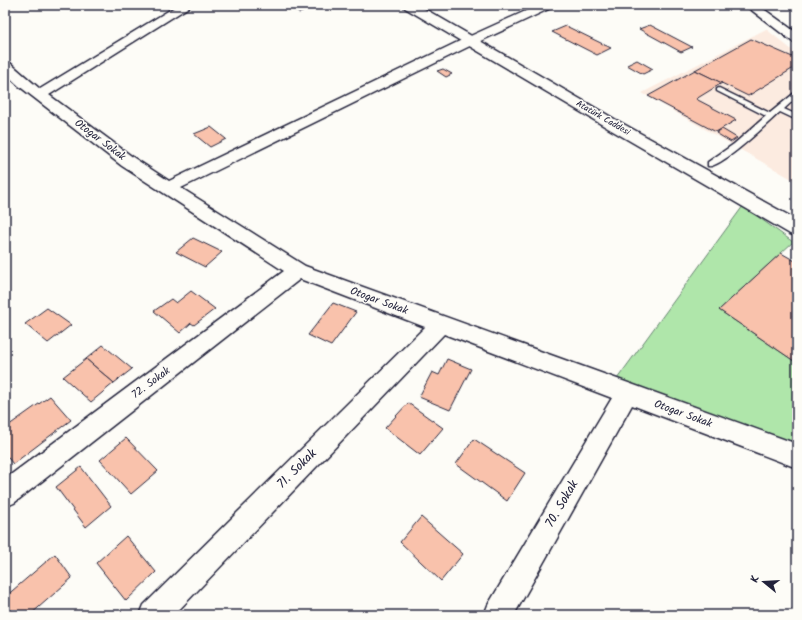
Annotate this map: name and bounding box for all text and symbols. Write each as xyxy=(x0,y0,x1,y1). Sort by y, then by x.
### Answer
street label: Atatürk Caddesi xyxy=(573,96,634,140)
street label: Otogar Sokak xyxy=(70,115,130,166)
street label: Otogar Sokak xyxy=(347,282,411,320)
street label: 72. Sokak xyxy=(128,362,175,404)
street label: Otogar Sokak xyxy=(651,395,715,433)
street label: 71. Sokak xyxy=(272,443,323,494)
street label: 70. Sokak xyxy=(540,476,585,532)
north arrow xyxy=(744,562,784,602)
text: K xyxy=(746,573,765,585)

